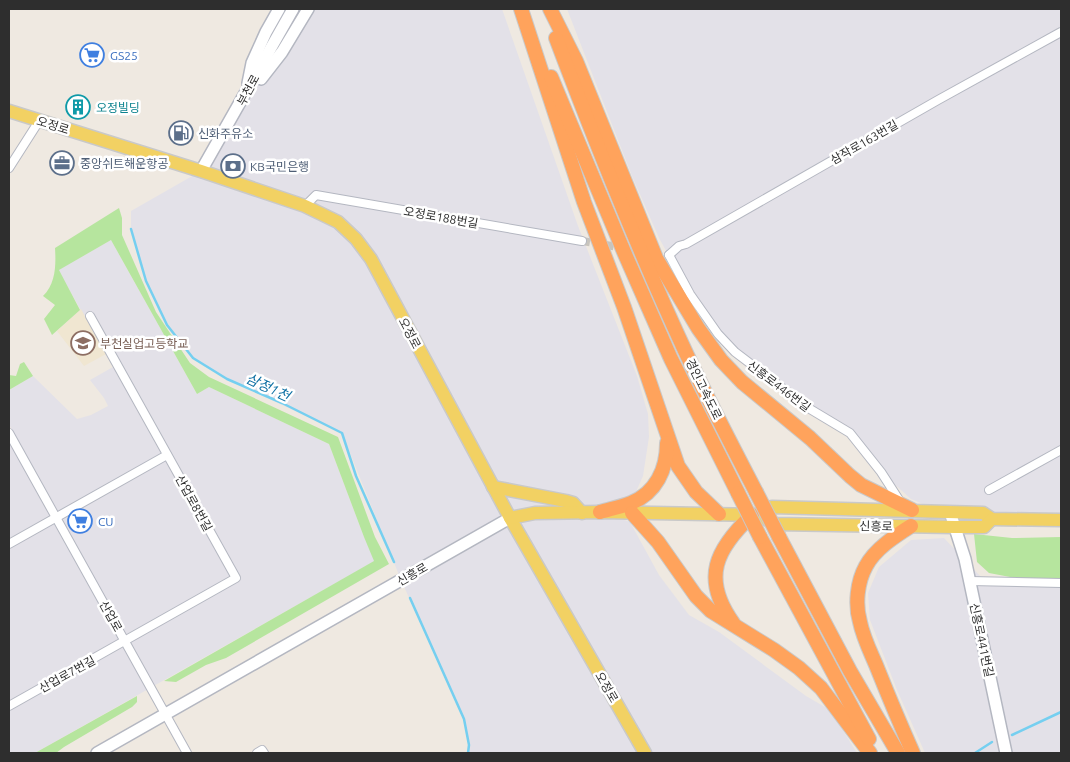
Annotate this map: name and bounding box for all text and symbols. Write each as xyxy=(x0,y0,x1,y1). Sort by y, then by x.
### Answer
supermarket icon: GS25 xyxy=(79,42,105,68)
place label: GS25 xyxy=(110,49,138,62)
street label: 부천로 xyxy=(234,72,262,108)
building icon: 오정빌딩 xyxy=(65,94,91,120)
place label: 오정빌딩 xyxy=(96,101,140,114)
street label: 오정로 xyxy=(35,114,71,136)
street label: 삼작로163번길 xyxy=(828,117,900,167)
fuel station icon: 신화주유소 xyxy=(168,120,194,146)
place label: 신화주유소 xyxy=(198,127,253,140)
office icon: 중앙쉬트해운항공 xyxy=(49,150,75,176)
bank icon: KB국민은행 xyxy=(220,153,246,179)
place label: 중앙쉬트해운항공 xyxy=(80,157,168,170)
place label: KB국민은행 xyxy=(250,160,309,173)
street label: 오정로188번길 xyxy=(403,204,479,230)
street label: 오정로 xyxy=(396,315,424,351)
school or university icon: 부천실업고등학교 xyxy=(70,330,96,356)
place label: 부천실업고등학교 xyxy=(100,337,188,350)
street label: 경인고속도로 xyxy=(684,356,724,422)
street label: 신흥로446번길 xyxy=(745,358,813,414)
water label: 삼정1천 xyxy=(244,370,293,405)
street label: 산업로8번길 xyxy=(173,473,215,533)
supermarket icon: CU xyxy=(67,508,93,534)
place label: CU xyxy=(98,515,114,528)
street label: 신흥로 xyxy=(859,519,893,533)
street label: 신흥로 xyxy=(394,560,430,588)
street label: 산업로 xyxy=(97,598,125,634)
street label: 신흥로441번길 xyxy=(968,602,996,678)
street label: 산업로7번길 xyxy=(37,653,97,695)
street label: 오정로 xyxy=(593,669,621,705)

